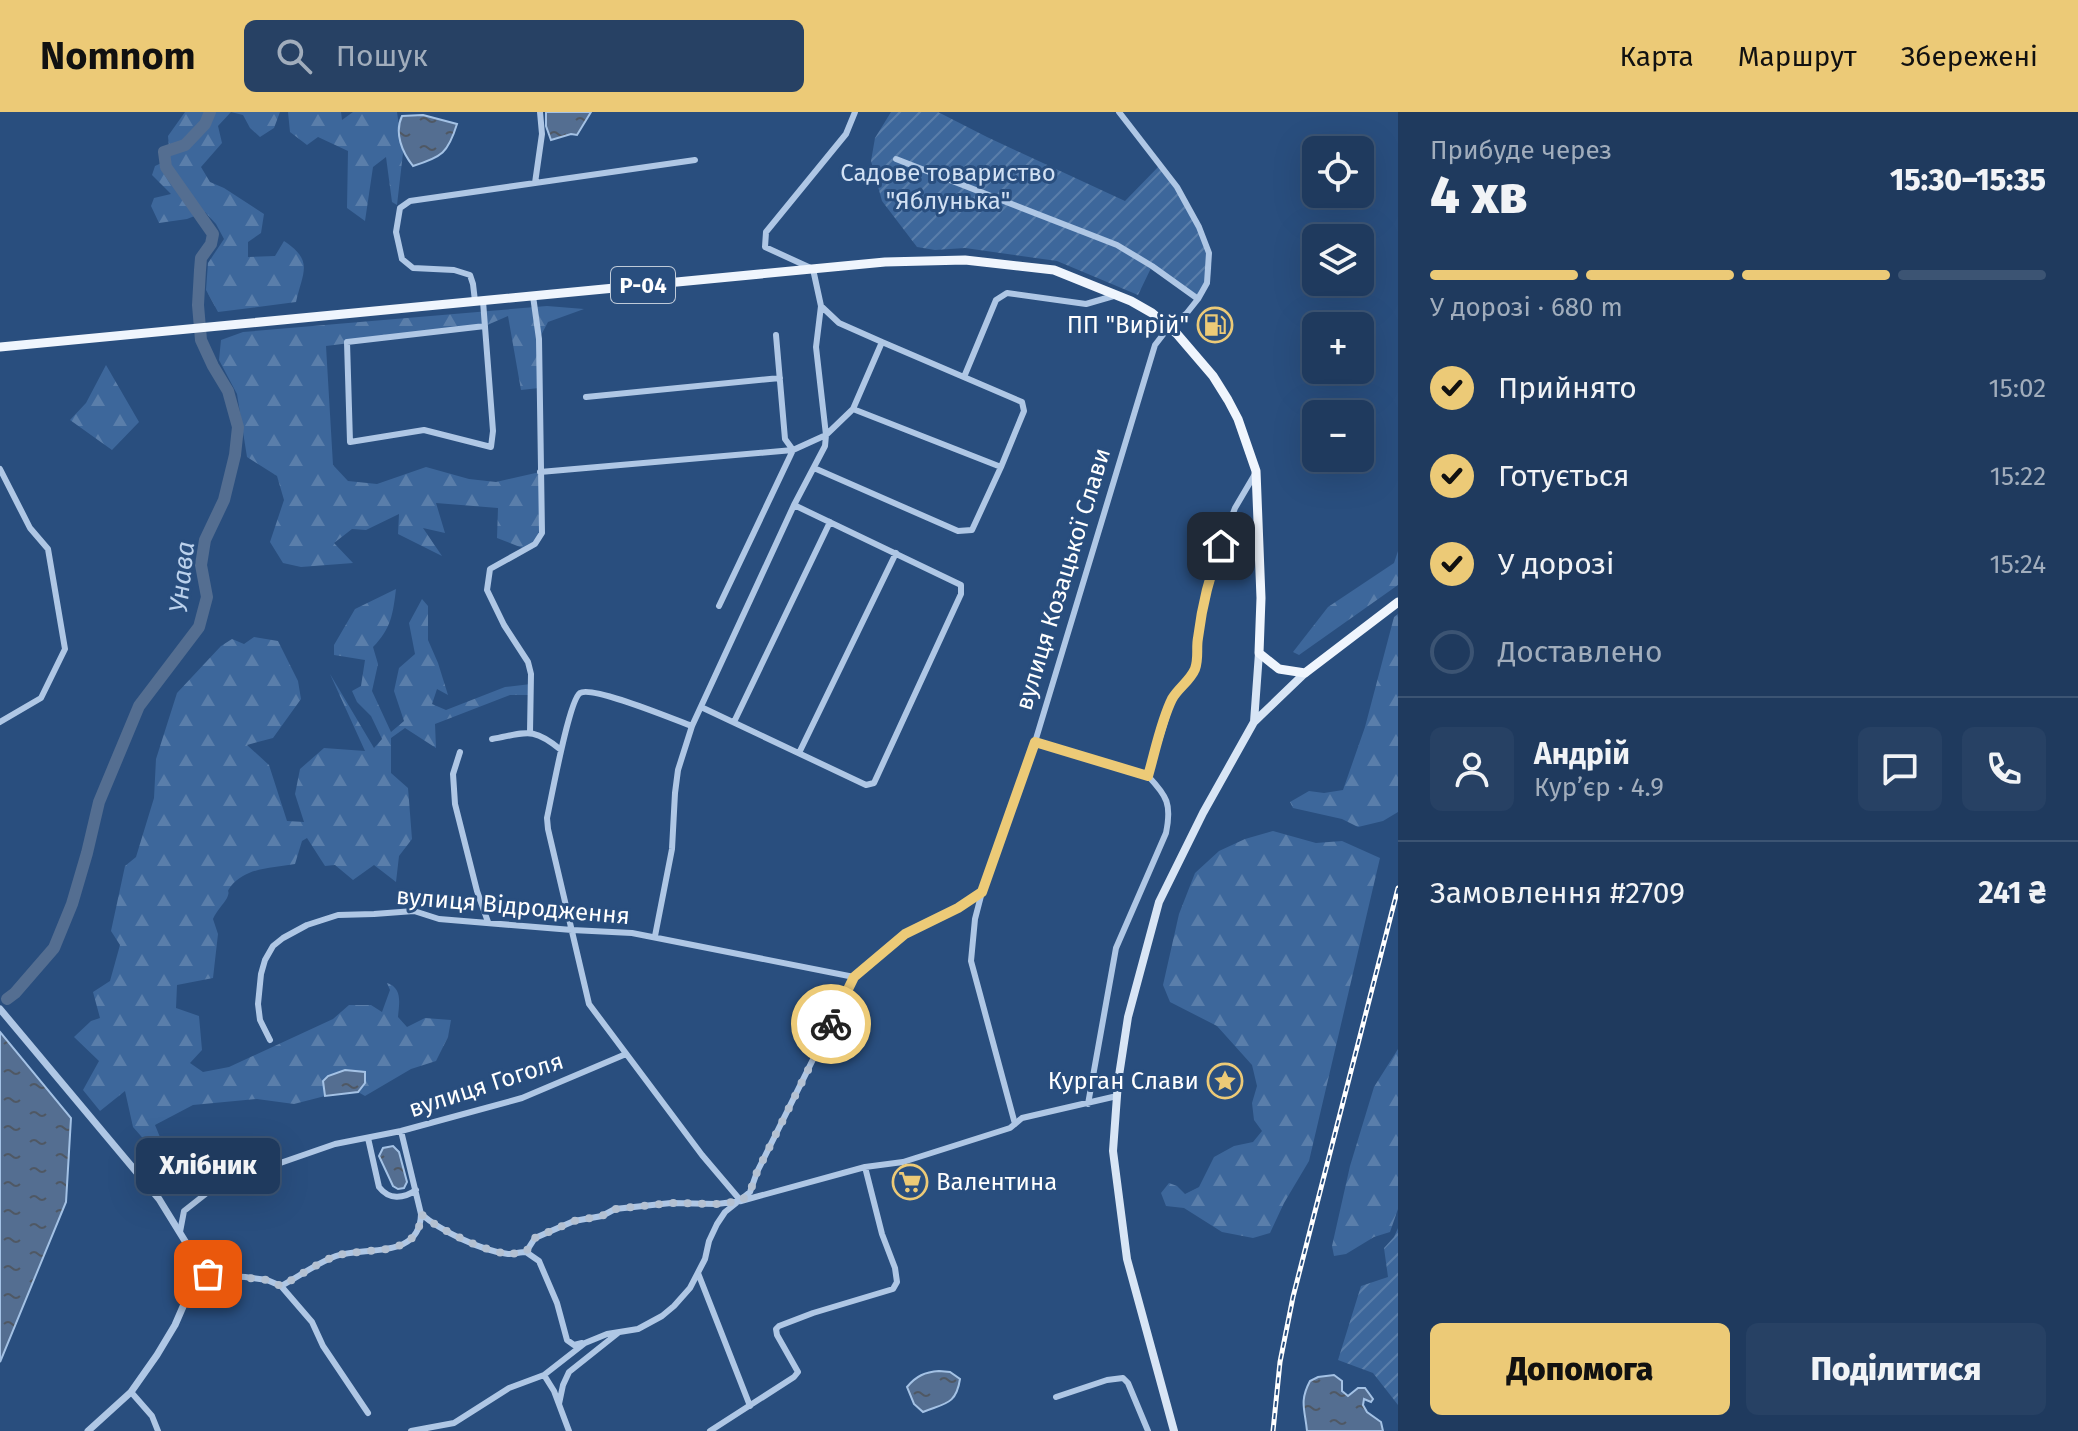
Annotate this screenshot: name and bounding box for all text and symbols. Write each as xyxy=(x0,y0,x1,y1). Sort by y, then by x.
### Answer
search box xyxy=(244,20,804,92)
text: Nomnom xyxy=(40,33,196,79)
icon: search xyxy=(272,34,316,78)
text: Пошук xyxy=(336,38,428,74)
text: Карта xyxy=(1620,40,1694,73)
text: Маршрут xyxy=(1738,40,1857,73)
text: Збережені xyxy=(1901,40,2038,73)
text: Прибуде через xyxy=(1430,135,1612,166)
map controls xyxy=(1302,136,1374,472)
button: locate xyxy=(1302,136,1374,208)
park label: Садове товариство "Яблунька" xyxy=(840,159,1056,215)
text: 15:30–15:35 xyxy=(1890,162,2046,198)
text: 4 хв xyxy=(1430,164,1528,227)
button: layers xyxy=(1302,224,1374,296)
road number: Р-04 xyxy=(611,267,675,303)
text: У дорозі · 680 m xyxy=(1430,292,1623,323)
fuel station icon: ПП "Вирій" xyxy=(1196,306,1234,344)
place label: ПП "Вирій" xyxy=(1067,311,1189,339)
button: + xyxy=(1302,312,1374,384)
icon: check xyxy=(1430,366,1474,410)
text: Прийнято xyxy=(1498,370,1637,406)
text: 15:02 xyxy=(1988,373,2046,404)
button: − xyxy=(1302,400,1374,472)
street label: вулиця Козацької Слави xyxy=(1010,445,1116,713)
icon: check xyxy=(1430,454,1474,498)
text: Готується xyxy=(1498,458,1630,494)
text: 15:22 xyxy=(1990,461,2046,492)
pin xyxy=(1187,512,1255,580)
icon: home xyxy=(1199,524,1243,568)
water label: Унава xyxy=(163,540,201,614)
icon: check xyxy=(1430,542,1474,586)
text: У дорозі xyxy=(1498,546,1614,582)
text: 15:24 xyxy=(1989,549,2046,580)
text: Доставлено xyxy=(1498,634,1662,670)
button: person xyxy=(1430,727,1514,811)
button: chat xyxy=(1858,727,1942,811)
button: phone xyxy=(1962,727,2046,811)
text: Андрій xyxy=(1534,736,1630,772)
text: Кур’єр · 4.9 xyxy=(1534,772,1664,803)
text: Замовлення #2709 xyxy=(1430,875,1685,911)
text: 241 ₴ xyxy=(1978,875,2046,911)
street label: вулиця Відродження xyxy=(395,882,631,930)
courier xyxy=(791,984,871,1064)
icon: bike xyxy=(809,1002,853,1046)
street label: вулиця Гоголя xyxy=(405,1047,567,1123)
place icon: Курган Слави xyxy=(1206,1062,1244,1100)
place label: Курган Слави xyxy=(1048,1067,1199,1095)
callout: Хлібник xyxy=(136,1138,280,1194)
text: Хлібник xyxy=(159,1150,257,1181)
supermarket icon: Валентина xyxy=(891,1163,929,1201)
place label: Валентина xyxy=(936,1168,1057,1196)
pin xyxy=(174,1240,242,1308)
icon: bag xyxy=(186,1252,230,1296)
button: Допомога xyxy=(1430,1323,1730,1415)
button: Поділитися xyxy=(1746,1323,2046,1415)

